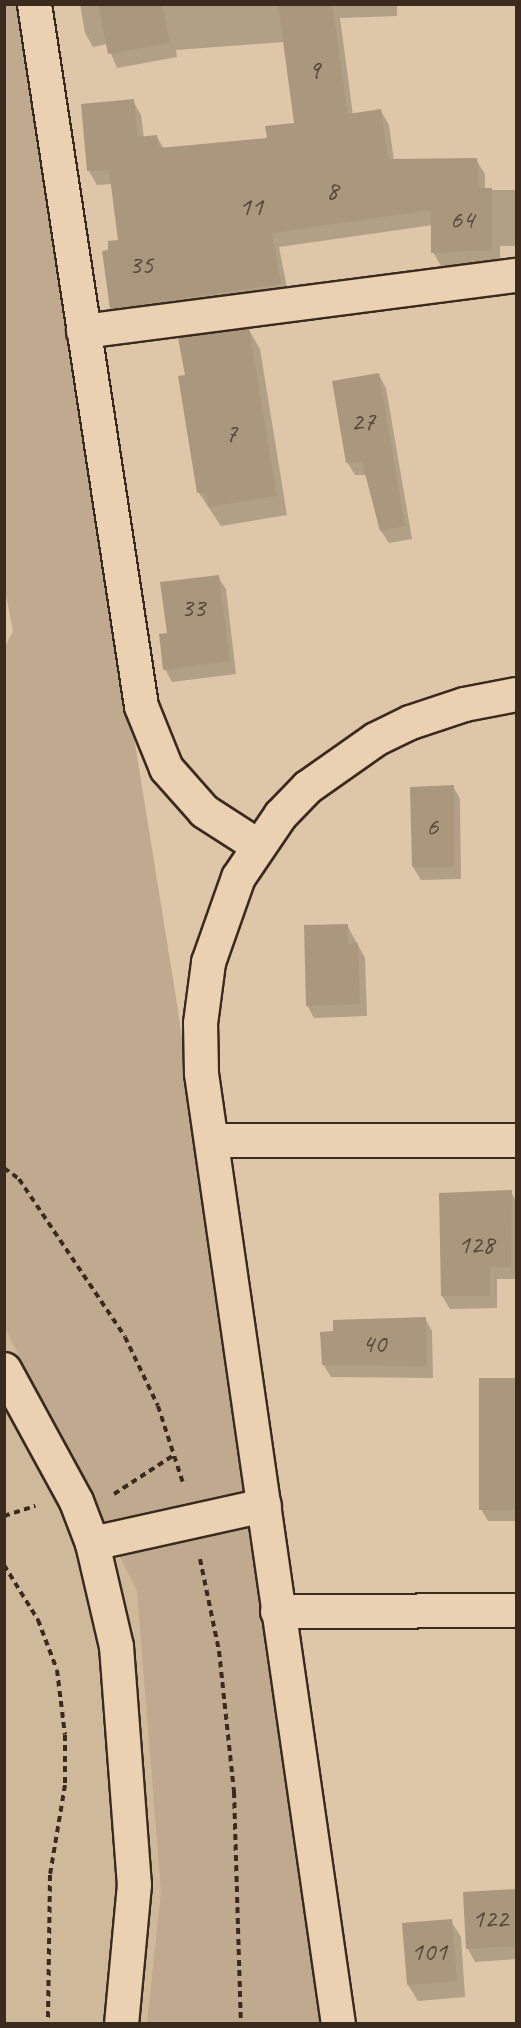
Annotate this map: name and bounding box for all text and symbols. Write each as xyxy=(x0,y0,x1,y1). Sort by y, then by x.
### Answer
house number: 9 xyxy=(308,54,320,86)
house number: 8 xyxy=(326,175,338,207)
house number: 11 xyxy=(239,191,263,223)
house number: 64 xyxy=(450,204,474,236)
house number: 35 xyxy=(129,249,153,281)
house number: 27 xyxy=(351,406,375,438)
house number: 7 xyxy=(225,418,237,450)
house number: 33 xyxy=(181,592,205,624)
house number: 6 xyxy=(426,811,438,843)
house number: 128 xyxy=(458,1229,494,1261)
house number: 40 xyxy=(362,1328,386,1360)
house number: 122 xyxy=(472,1903,508,1935)
house number: 101 xyxy=(411,1936,447,1968)

